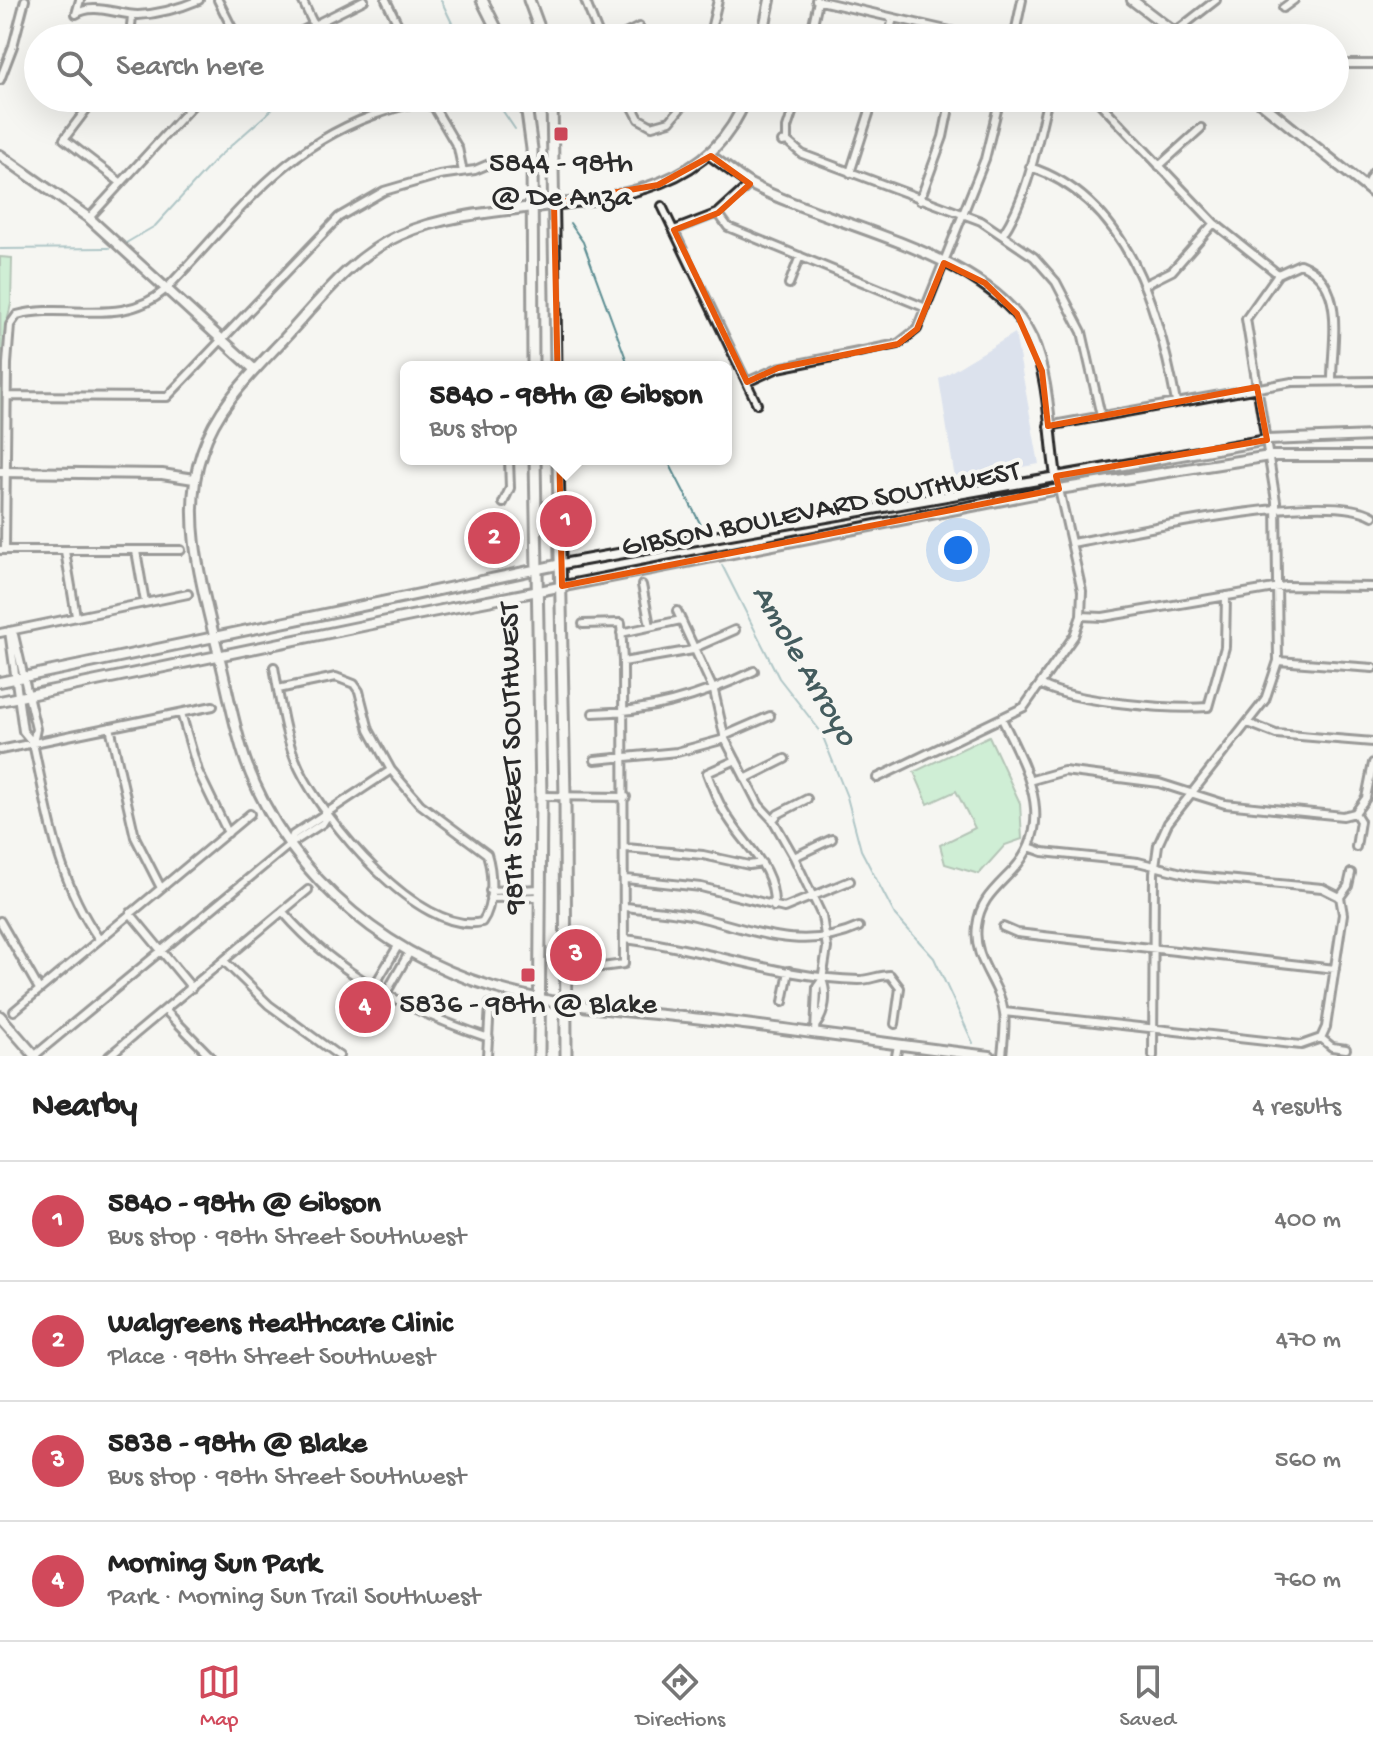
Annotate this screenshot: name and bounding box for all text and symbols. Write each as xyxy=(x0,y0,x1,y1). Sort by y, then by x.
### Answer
search box xyxy=(24,24,1349,112)
icon: search xyxy=(52,46,96,90)
text: Search here xyxy=(116,51,264,86)
marker: 5844 - 98th @ De Anza xyxy=(552,125,570,143)
place label: 5844 - 98th @ De Anza xyxy=(489,148,633,217)
popup xyxy=(400,361,732,465)
text: 5840 - 98th @ Gibson xyxy=(430,380,702,415)
text: Bus stop xyxy=(430,415,517,446)
street label: GIBSON BOULEVARD SOUTHWEST xyxy=(619,455,1024,567)
pin: 1 xyxy=(540,491,592,551)
pin: 2 xyxy=(468,508,520,568)
your location xyxy=(938,530,978,570)
water label: Amole Arroyo xyxy=(742,579,865,755)
street label: 98TH STREET SOUTHWEST xyxy=(494,600,534,915)
pin: 3 xyxy=(550,925,602,985)
marker: 5836 - 98th @ Blake xyxy=(519,966,537,984)
pin: 4 xyxy=(339,977,391,1037)
place label: 5836 - 98th @ Blake xyxy=(399,989,657,1024)
text: Nearby xyxy=(32,1088,137,1128)
text: 4 results xyxy=(1252,1093,1341,1124)
text: 5840 - 98th @ Gibson xyxy=(108,1188,381,1223)
text: 1 xyxy=(53,1206,63,1237)
text: 400 m xyxy=(1275,1206,1341,1237)
text: Bus stop · 98th Street Southwest xyxy=(108,1223,466,1254)
text: Walgreens Healthcare Clinic xyxy=(108,1308,452,1343)
text: 2 xyxy=(52,1326,64,1357)
text: 470 m xyxy=(1276,1326,1341,1357)
text: Place · 98th Street Southwest xyxy=(108,1343,435,1374)
text: 5838 - 98th @ Blake xyxy=(108,1428,367,1463)
text: 3 xyxy=(51,1446,65,1477)
text: 560 m xyxy=(1275,1446,1341,1477)
text: Bus stop · 98th Street Southwest xyxy=(108,1463,466,1494)
text: Morning Sun Park xyxy=(108,1548,321,1583)
text: 4 xyxy=(52,1566,64,1597)
text: 760 m xyxy=(1275,1566,1341,1597)
text: Park · Morning Sun Trail Southwest xyxy=(108,1583,480,1614)
tab: Map xyxy=(197,1660,241,1734)
tab: Directions xyxy=(636,1660,725,1734)
tab: Saved xyxy=(1119,1660,1176,1734)

